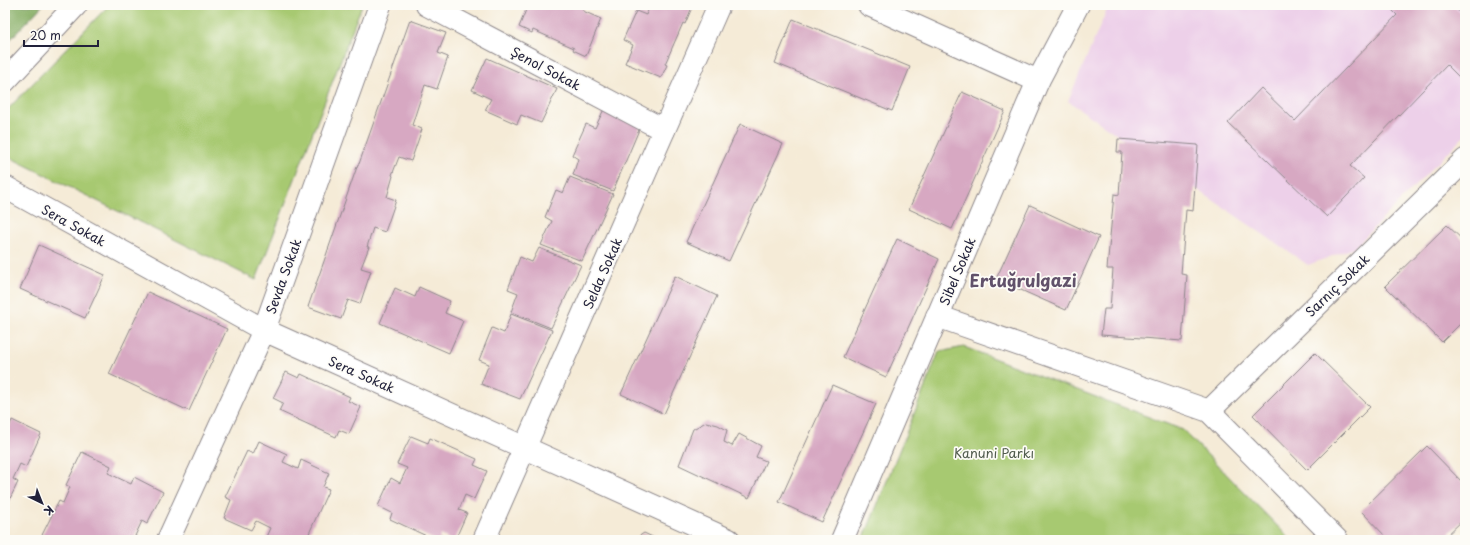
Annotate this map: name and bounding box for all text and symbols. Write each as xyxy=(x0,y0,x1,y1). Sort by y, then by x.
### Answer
scale bar xyxy=(24,22,98,48)
text: 20 m xyxy=(30,26,61,44)
street label: Şenol Sokak xyxy=(508,42,585,95)
street label: Sera Sokak xyxy=(38,199,110,251)
street label: Selda Sokak xyxy=(578,234,627,312)
street label: Sibel Sokak xyxy=(934,234,980,308)
street label: Sevda Sokak xyxy=(261,235,306,316)
street label: Sarnıç Sokak xyxy=(1301,249,1374,321)
district label: Ertuğrulgazi xyxy=(969,267,1077,293)
street label: Sera Sokak xyxy=(326,351,399,397)
park label: Kanuni Parkı xyxy=(954,443,1034,462)
north arrow xyxy=(22,483,62,523)
text: K xyxy=(40,502,58,520)

